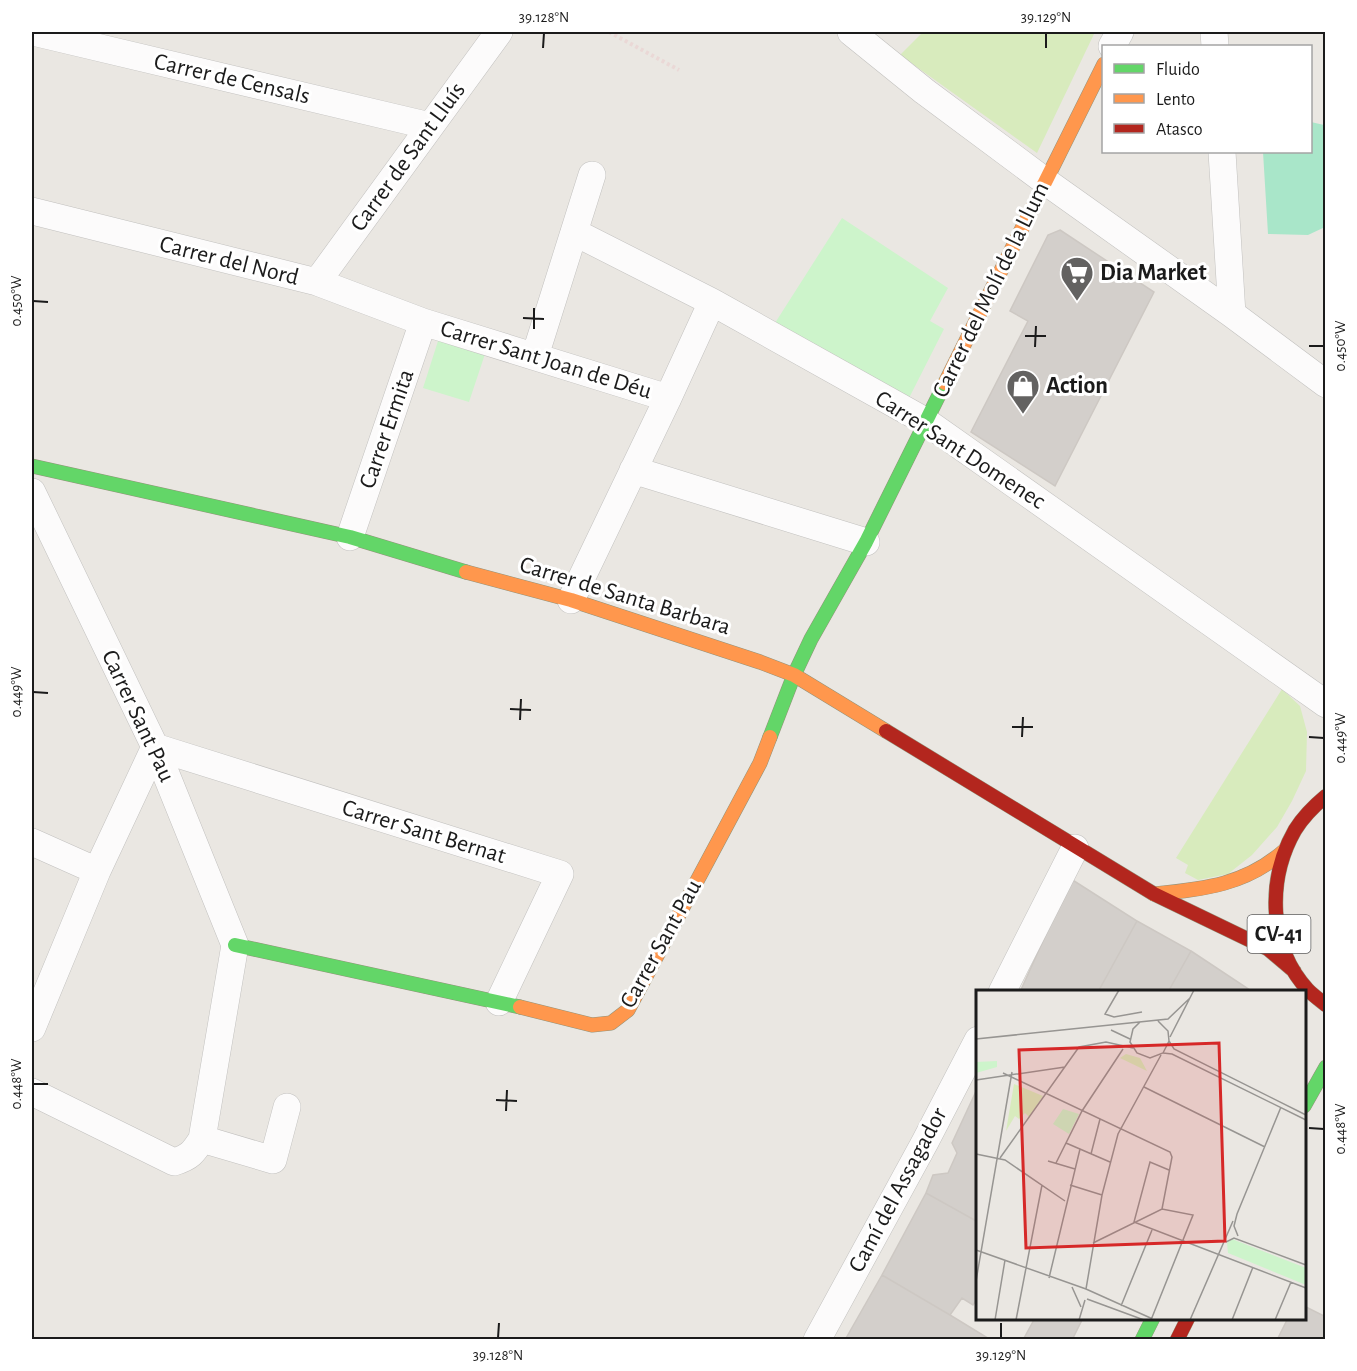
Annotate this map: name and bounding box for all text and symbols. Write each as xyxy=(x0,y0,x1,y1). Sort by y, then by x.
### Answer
text: 39.128°N xyxy=(519,10,569,25)
text: 39.129°N xyxy=(1021,10,1071,25)
legend xyxy=(1102,45,1312,153)
street label: Carrer de Censals xyxy=(152,49,312,109)
text: Fluido xyxy=(1156,61,1200,79)
street label: Carrer de Sant Lluís xyxy=(346,78,470,236)
text: Lento xyxy=(1156,91,1195,109)
text: Atasco xyxy=(1156,121,1203,139)
street label: Carrer del Molí de la Llum xyxy=(928,178,1054,402)
street label: Carrer del Nord xyxy=(157,232,301,290)
supermarket icon: Dia Market xyxy=(1059,255,1095,302)
place label: Dia Market xyxy=(1100,261,1207,285)
text: 0.450°W xyxy=(9,275,24,326)
street label: Carrer Sant Joan de Déu xyxy=(438,316,654,404)
text: 0.450°W xyxy=(1333,320,1348,371)
street label: Carrer Ermita xyxy=(355,366,419,492)
shop icon: Action xyxy=(1005,368,1041,415)
place label: Action xyxy=(1046,374,1108,398)
street label: Carrer Sant Domenec xyxy=(871,386,1049,514)
street label: Carrer de Santa Barbara xyxy=(517,552,733,640)
street label: Carrer Sant Pau xyxy=(97,646,179,786)
text: 0.449°W xyxy=(9,666,24,717)
text: 0.449°W xyxy=(1333,712,1348,763)
street label: Carrer Sant Bernat xyxy=(339,796,509,868)
street label: Carrer Sant Pau xyxy=(616,876,706,1012)
road number: CV-41 xyxy=(1248,915,1310,953)
inset map xyxy=(976,990,1306,1320)
text: 0.448°W xyxy=(9,1058,24,1109)
text: 0.448°W xyxy=(1333,1103,1348,1154)
street label: Camí del Assagador xyxy=(845,1104,952,1276)
text: 39.128°N xyxy=(473,1348,523,1363)
text: 39.129°N xyxy=(976,1348,1026,1363)

